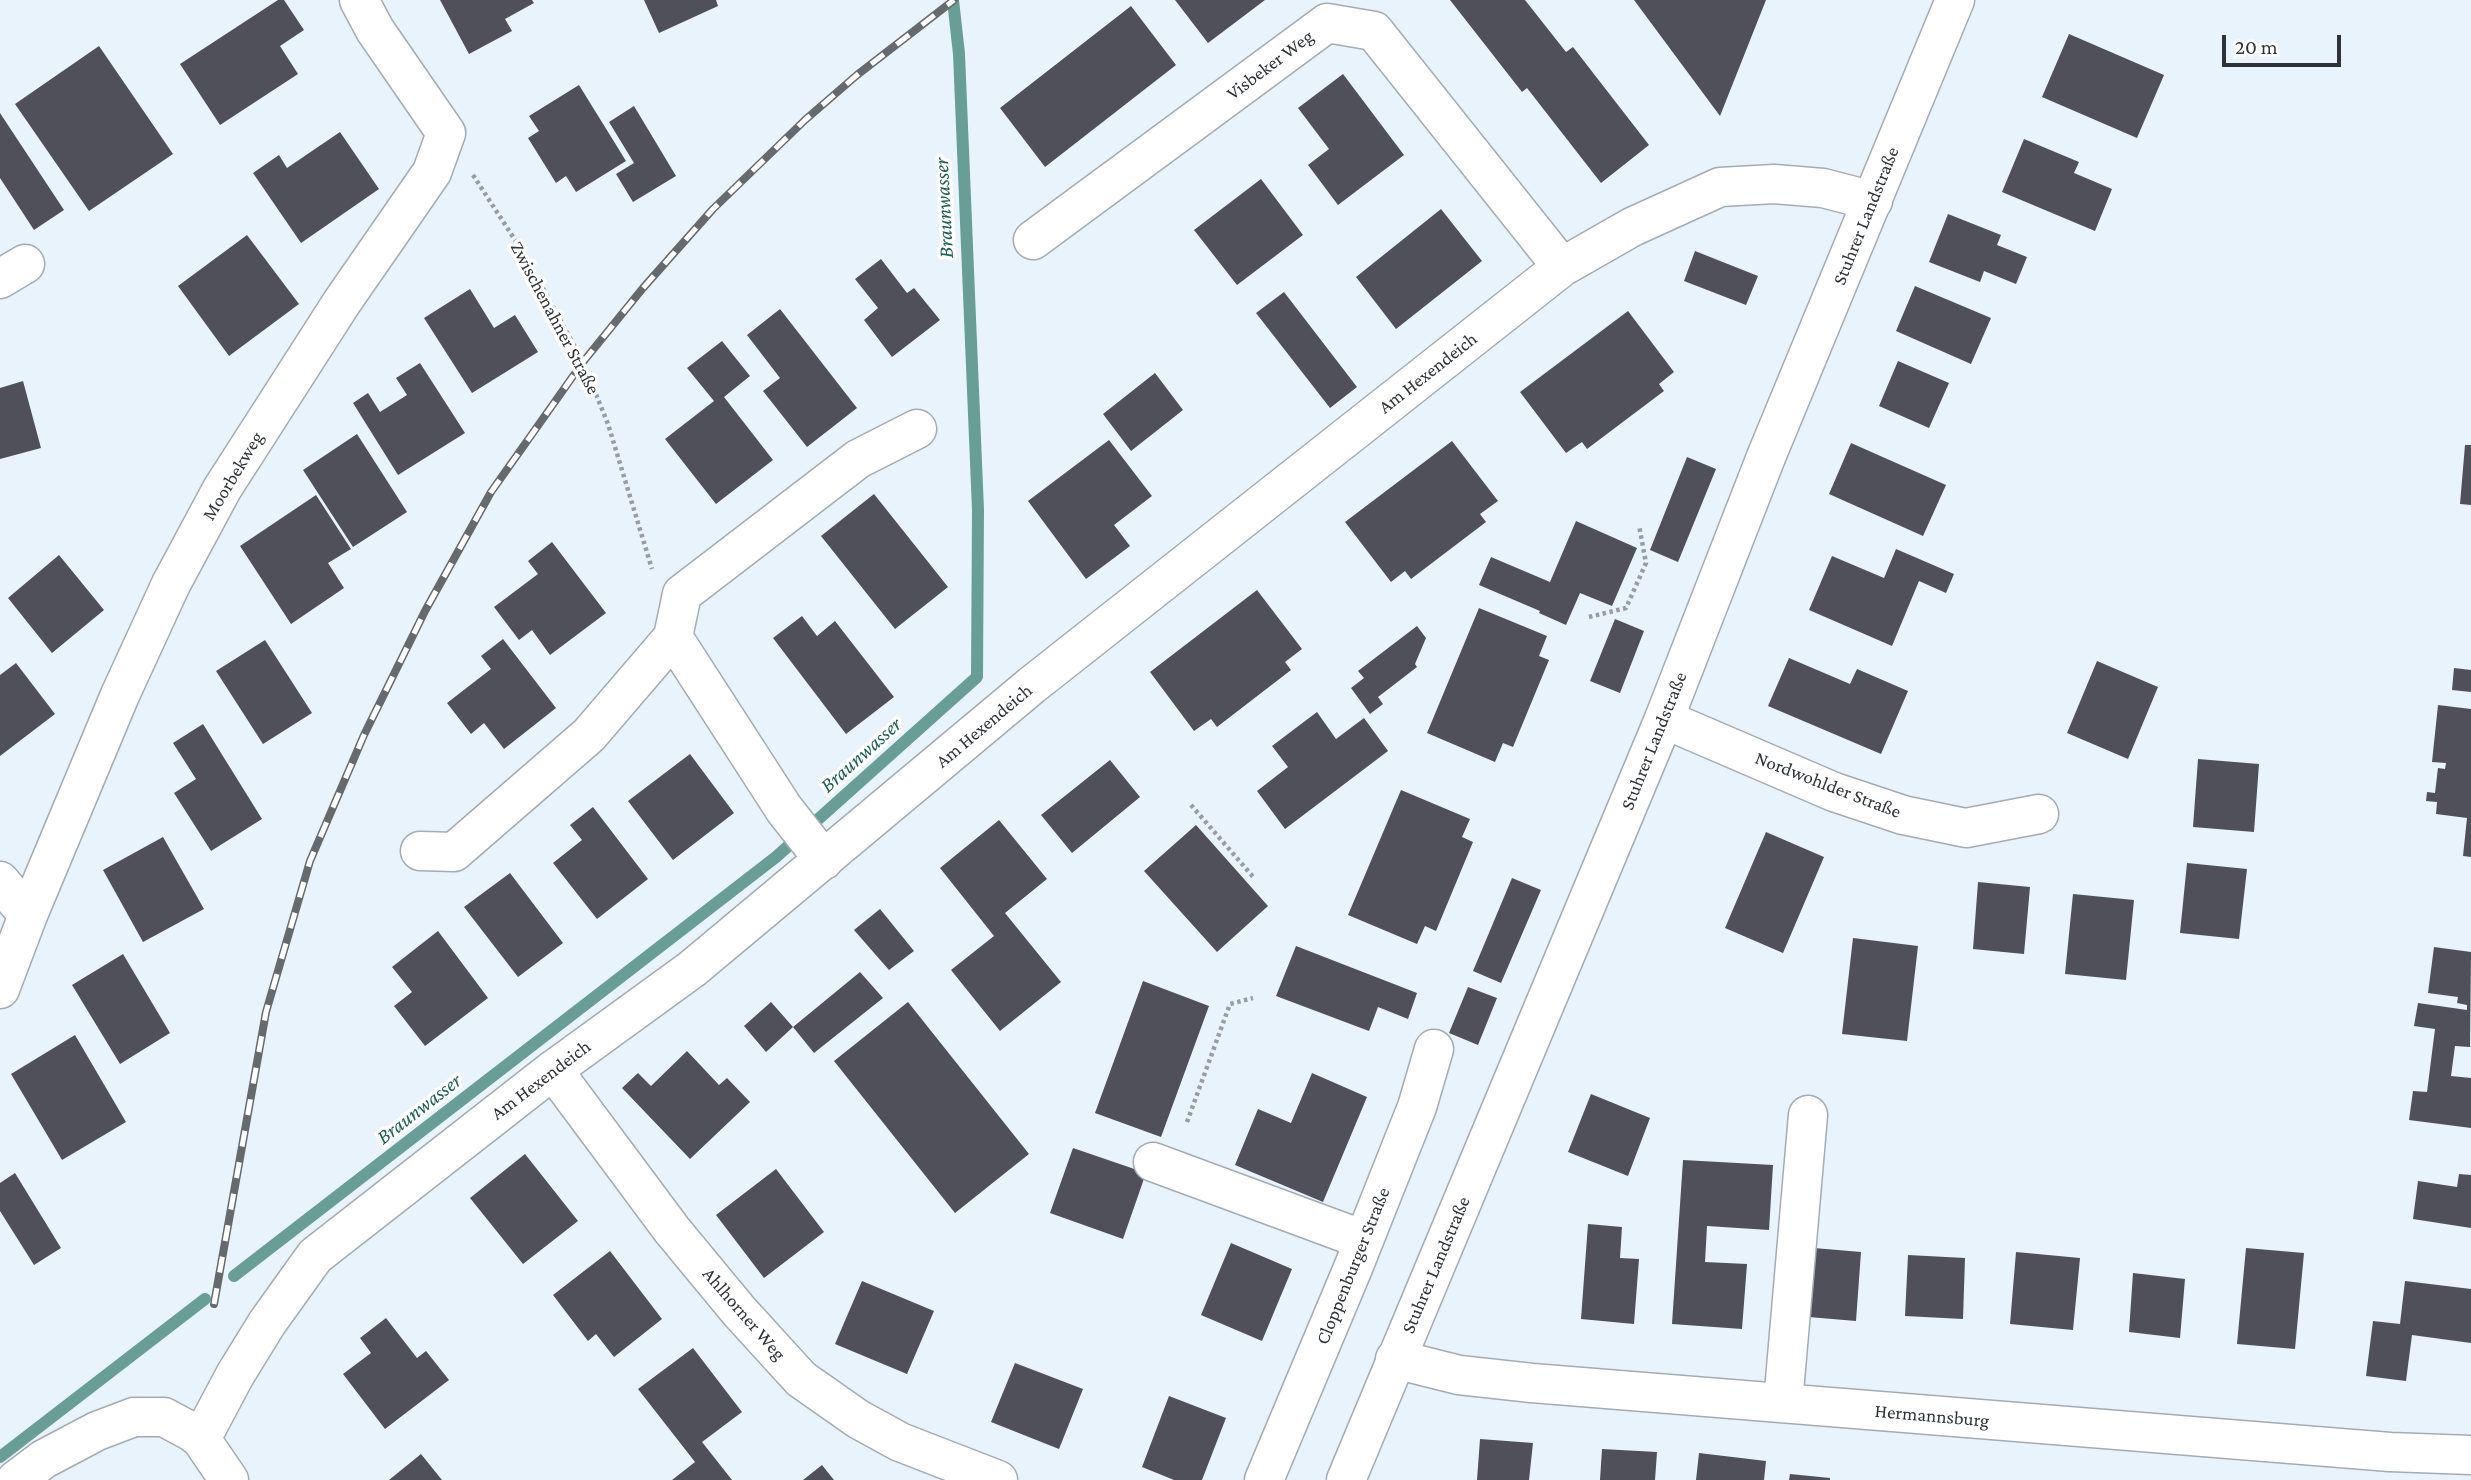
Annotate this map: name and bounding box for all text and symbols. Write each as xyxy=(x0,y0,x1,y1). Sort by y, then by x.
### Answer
scale bar xyxy=(2226,21,2345,65)
street label: Visbeker Weg xyxy=(1222,25,1318,105)
text: 20 m xyxy=(2235,35,2278,59)
street label: Stuhrer Landstraße xyxy=(1828,144,1904,288)
water label: Braunwasser xyxy=(929,157,959,259)
street label: Zwischenahner Straße xyxy=(505,238,605,398)
street label: Am Hexendeich xyxy=(1374,327,1482,419)
street label: Moorbekweg xyxy=(198,427,268,525)
street label: Stuhrer Landstraße xyxy=(1616,669,1692,813)
street label: Am Hexendeich xyxy=(931,679,1037,773)
water label: Braunwasser xyxy=(815,712,907,798)
street label: Nordwohlder Straße xyxy=(1752,747,1904,823)
street label: Am Hexendeich xyxy=(487,1035,595,1125)
water label: Braunwasser xyxy=(372,1068,466,1150)
street label: Cloppenburger Straße xyxy=(1311,1184,1395,1348)
street label: Stuhrer Landstraße xyxy=(1397,1193,1475,1337)
street label: Ahlhorner Weg xyxy=(698,1263,790,1365)
street label: Hermannsburg xyxy=(1874,1400,1990,1432)

